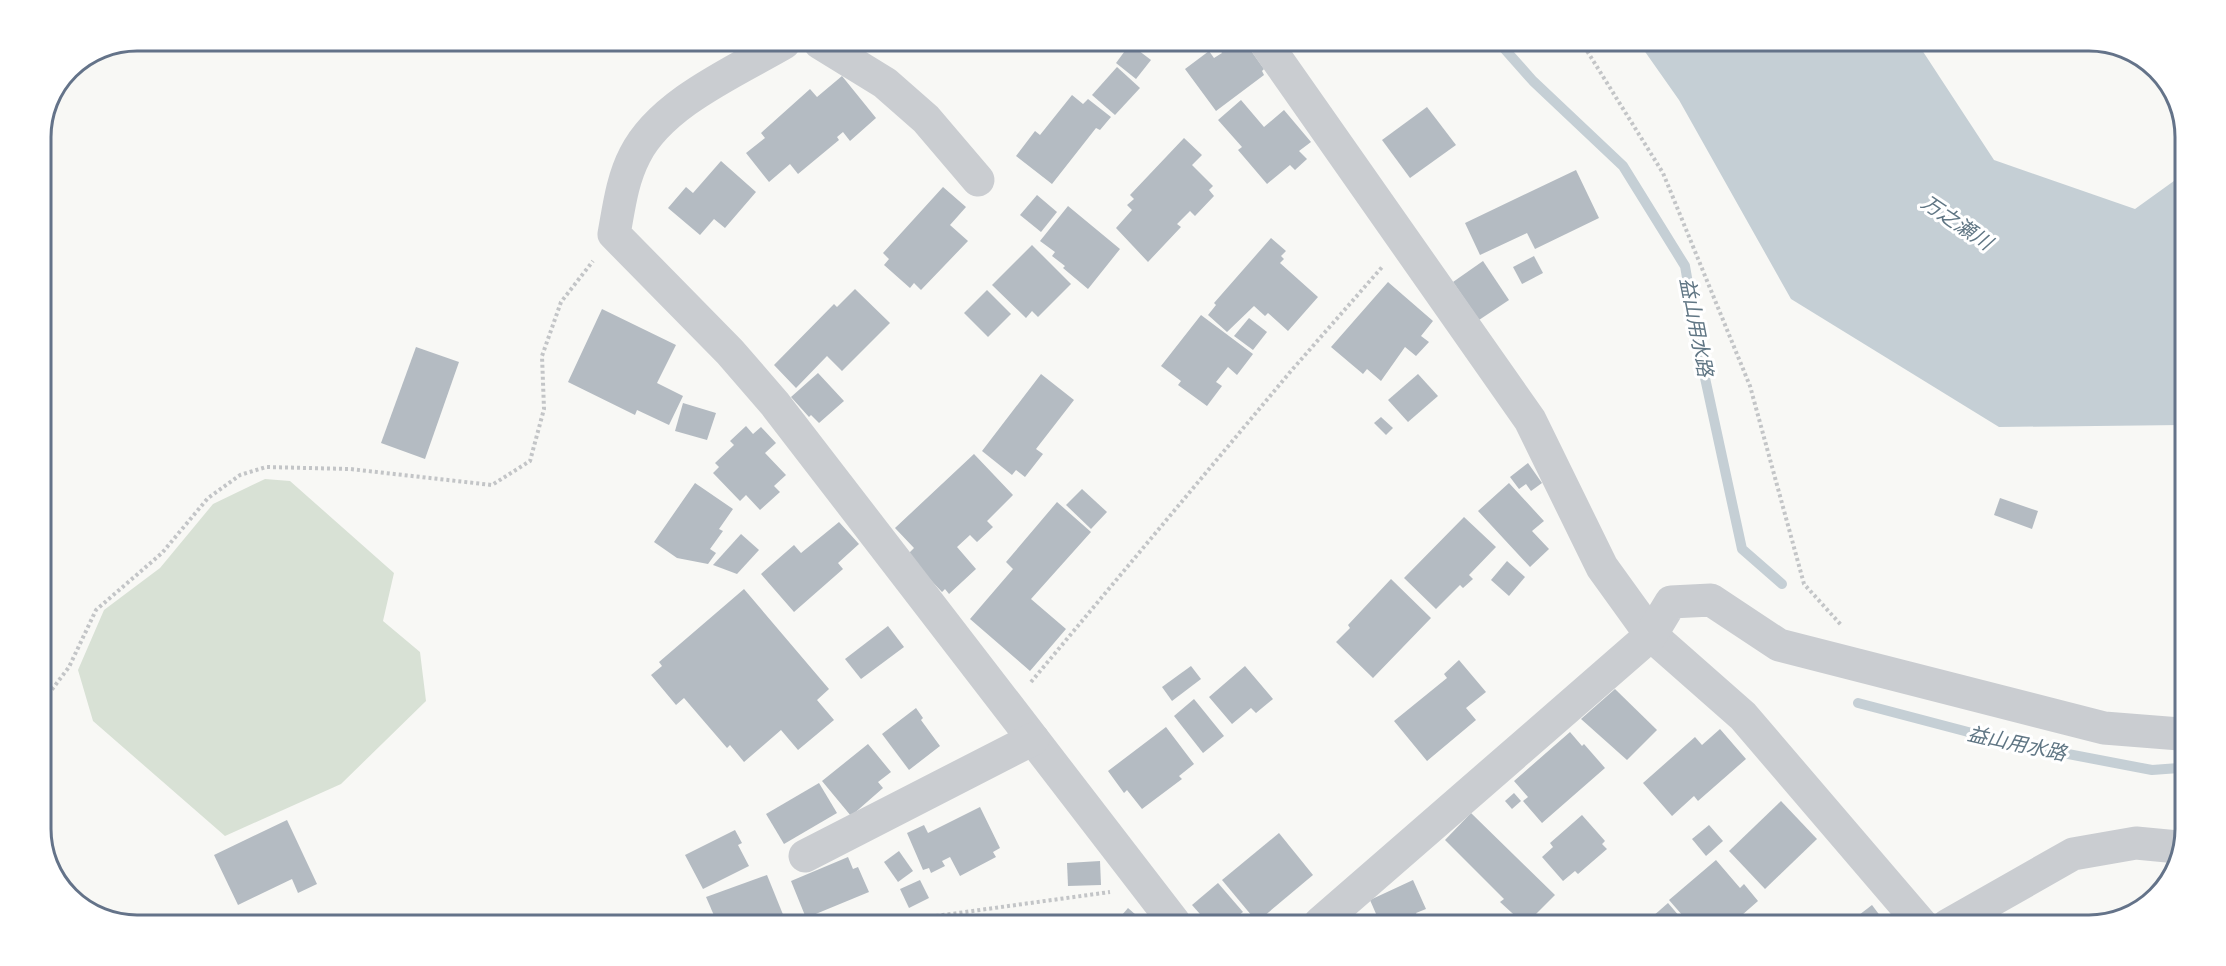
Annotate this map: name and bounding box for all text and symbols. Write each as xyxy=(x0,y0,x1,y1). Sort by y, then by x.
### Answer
water label: 万之瀬川 xyxy=(1917,189,1999,256)
water label: 益山用水路 xyxy=(1675,276,1719,380)
water label: 益山用水路 xyxy=(1965,720,2070,766)

